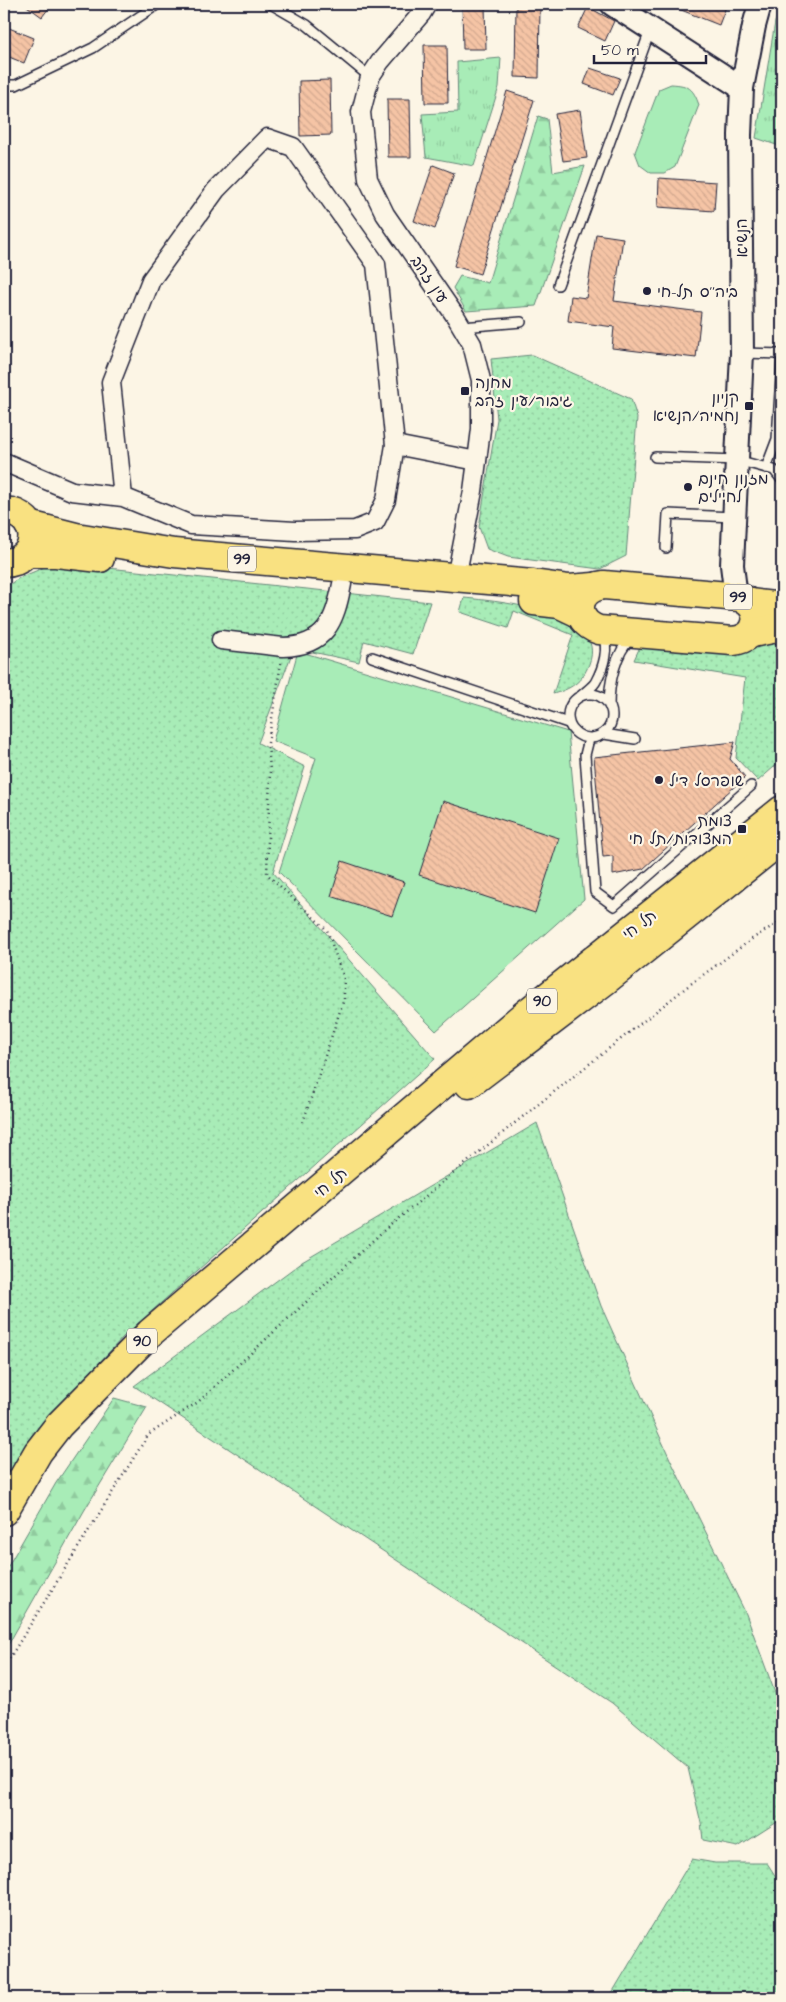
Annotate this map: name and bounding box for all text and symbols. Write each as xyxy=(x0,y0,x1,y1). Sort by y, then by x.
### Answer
scale bar xyxy=(594,32,706,64)
text: 50 m xyxy=(601,40,639,61)
street label: הנשיא xyxy=(731,218,753,258)
street label: עין זהב xyxy=(405,251,453,308)
place label: ביה''ס תל-חי xyxy=(657,281,738,303)
marker: ביה''ס תל-חי xyxy=(641,285,653,297)
place label: מחנה גיבור/עין זהב xyxy=(475,372,572,412)
marker: מחנה גיבור/עין זהב xyxy=(459,385,471,397)
place label: קניון נחמיה/הנשיא xyxy=(653,387,739,427)
marker: קניון נחמיה/הנשיא xyxy=(743,400,755,412)
place label: מזנון חינם לחיילים xyxy=(698,468,768,508)
marker: מזנון חינם לחיילים xyxy=(682,481,694,493)
road number: 99 xyxy=(228,546,256,572)
road number: 99 xyxy=(724,584,752,610)
place label: שופרסל דיל xyxy=(669,770,744,792)
marker: שופרסל דיל xyxy=(653,774,665,786)
place label: צומת המצודות/תל חי xyxy=(629,810,732,850)
marker: צומת המצודות/תל חי xyxy=(736,823,748,835)
street label: תל חי xyxy=(618,904,661,945)
road number: 90 xyxy=(527,988,557,1014)
street label: תל חי xyxy=(309,1162,352,1203)
road number: 90 xyxy=(127,1328,157,1354)

